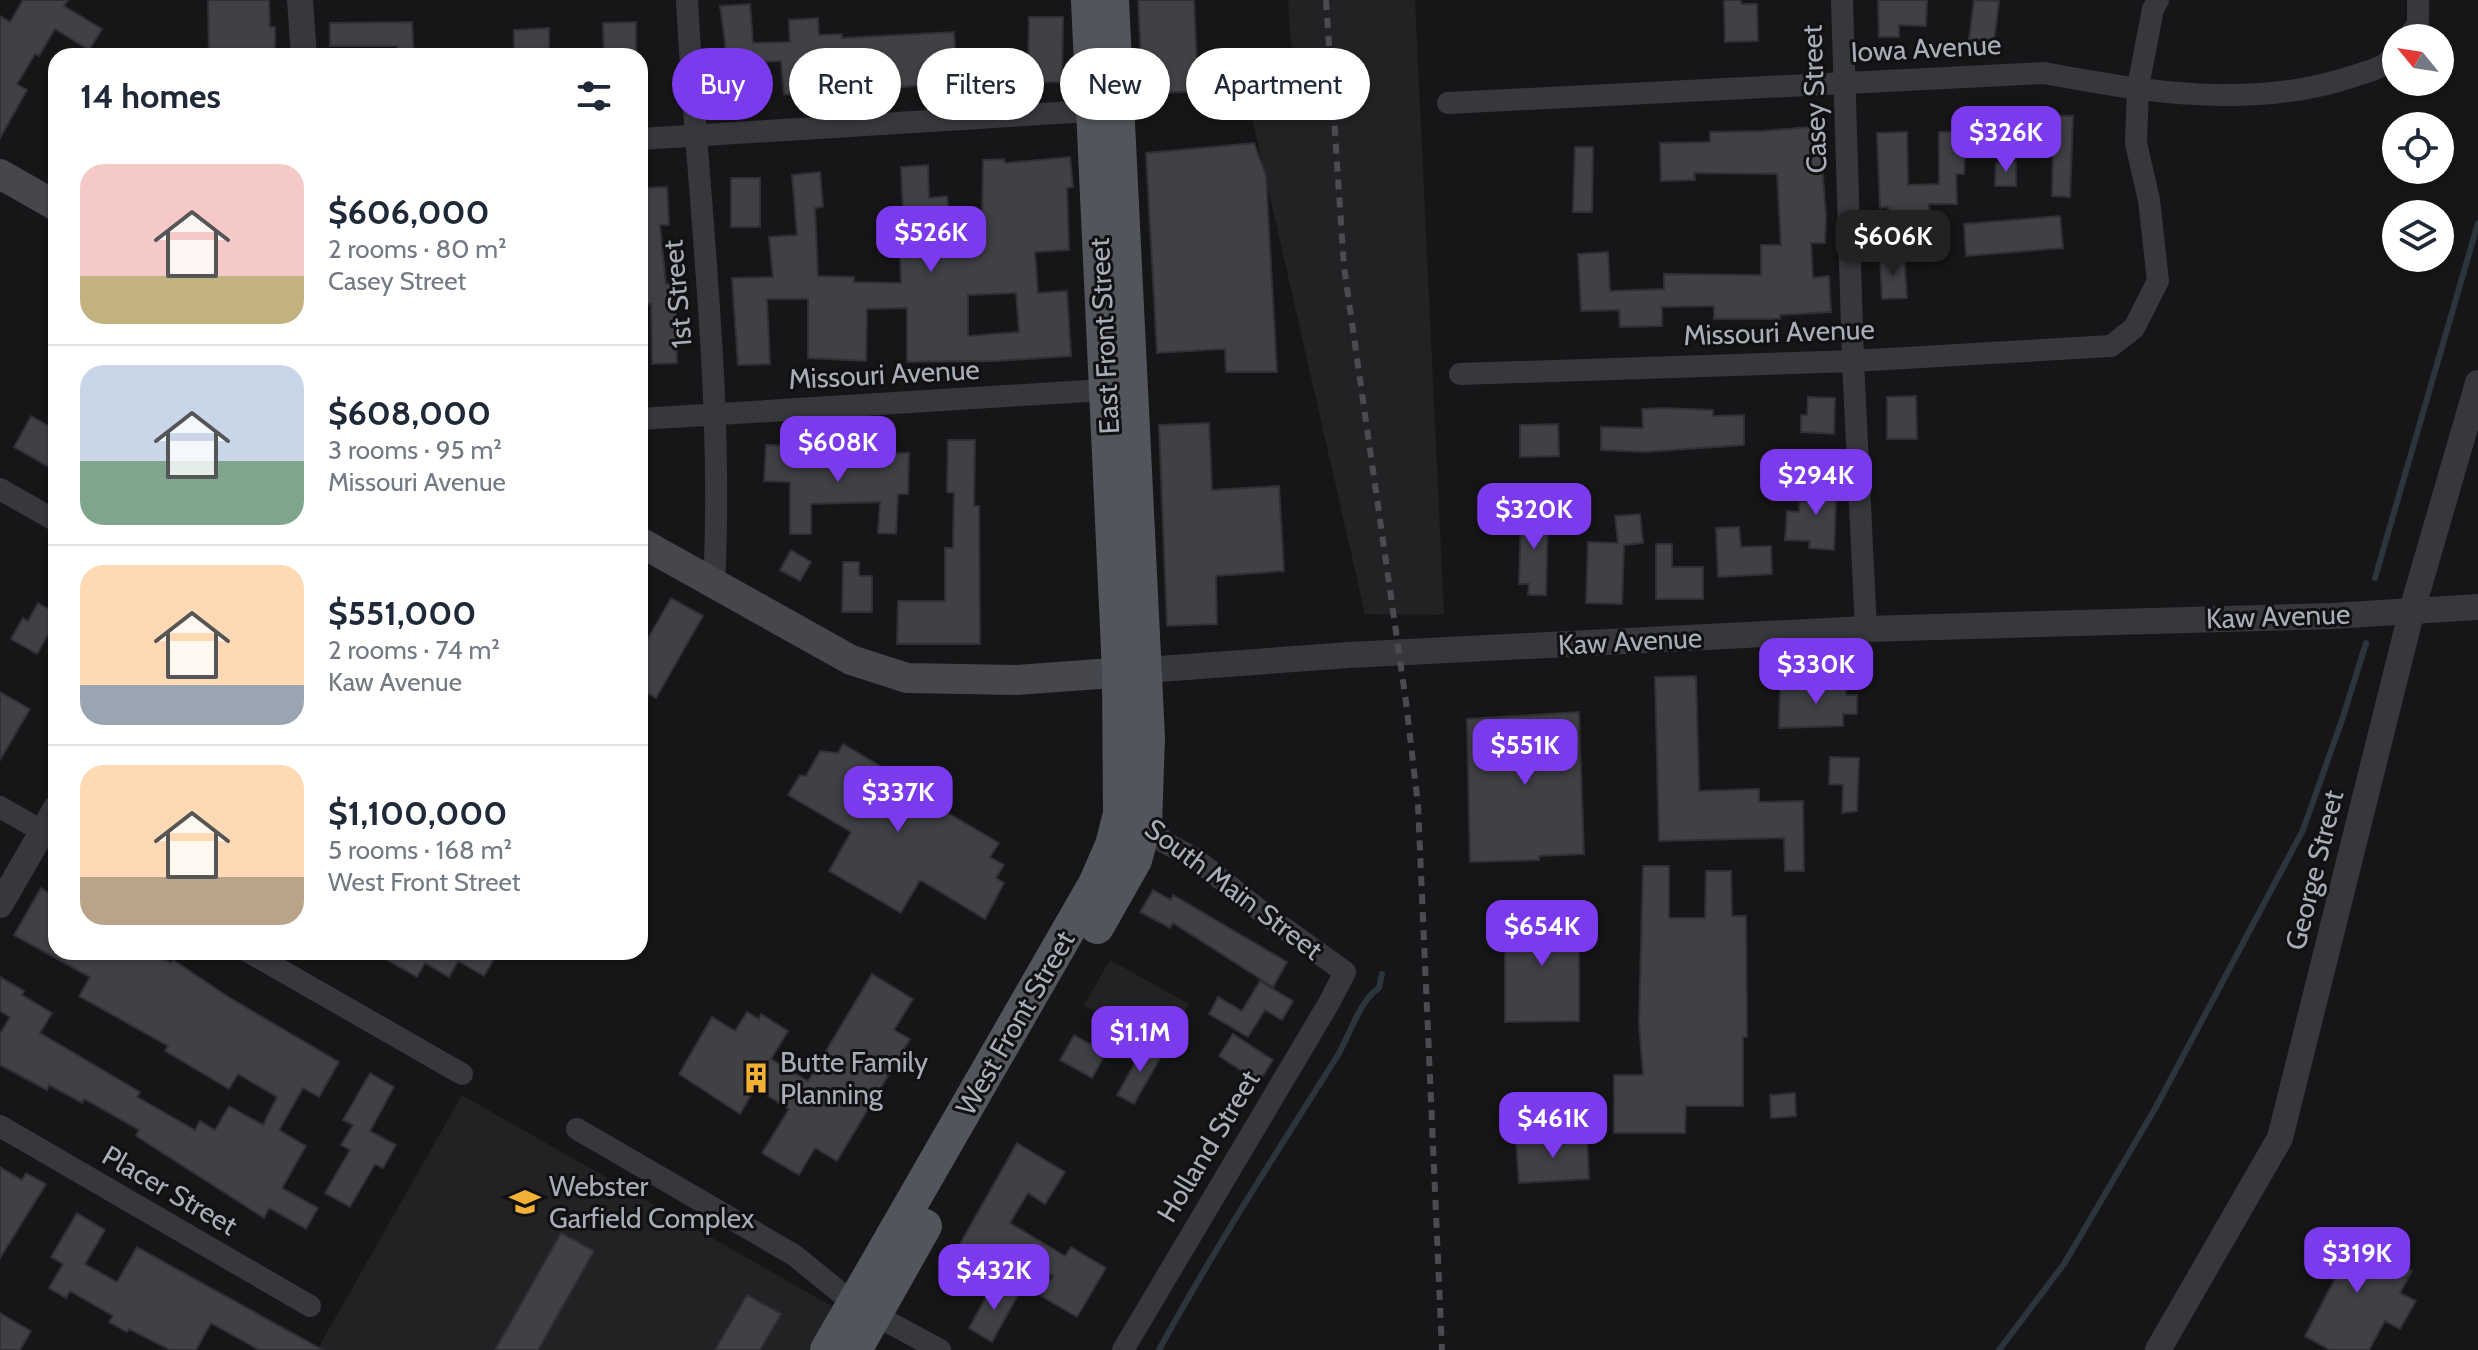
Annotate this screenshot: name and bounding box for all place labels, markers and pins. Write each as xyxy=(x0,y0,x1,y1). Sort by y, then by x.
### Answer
pin: $326K xyxy=(1950,106,2062,174)
pin: $526K xyxy=(875,206,987,274)
pin: $606K xyxy=(1837,210,1949,278)
pin: $608K xyxy=(782,416,894,484)
pin: $294K xyxy=(1760,449,1872,517)
pin: $320K xyxy=(1478,483,1590,551)
pin: $330K xyxy=(1760,638,1872,706)
pin: $551K xyxy=(1469,719,1581,787)
pin: $337K xyxy=(842,766,954,834)
pin: $654K xyxy=(1486,900,1598,968)
pin: $1.1M xyxy=(1084,1006,1196,1074)
place label: Butte Family Planning xyxy=(780,1045,928,1111)
building icon: Butte Family Planning xyxy=(739,1061,773,1095)
pin: $461K xyxy=(1497,1092,1609,1160)
place label: Webster Garfield Complex xyxy=(549,1169,754,1235)
school or university icon: Webster Garfield Complex xyxy=(508,1185,542,1219)
pin: $319K xyxy=(2301,1227,2413,1295)
pin: $432K xyxy=(938,1244,1050,1312)

